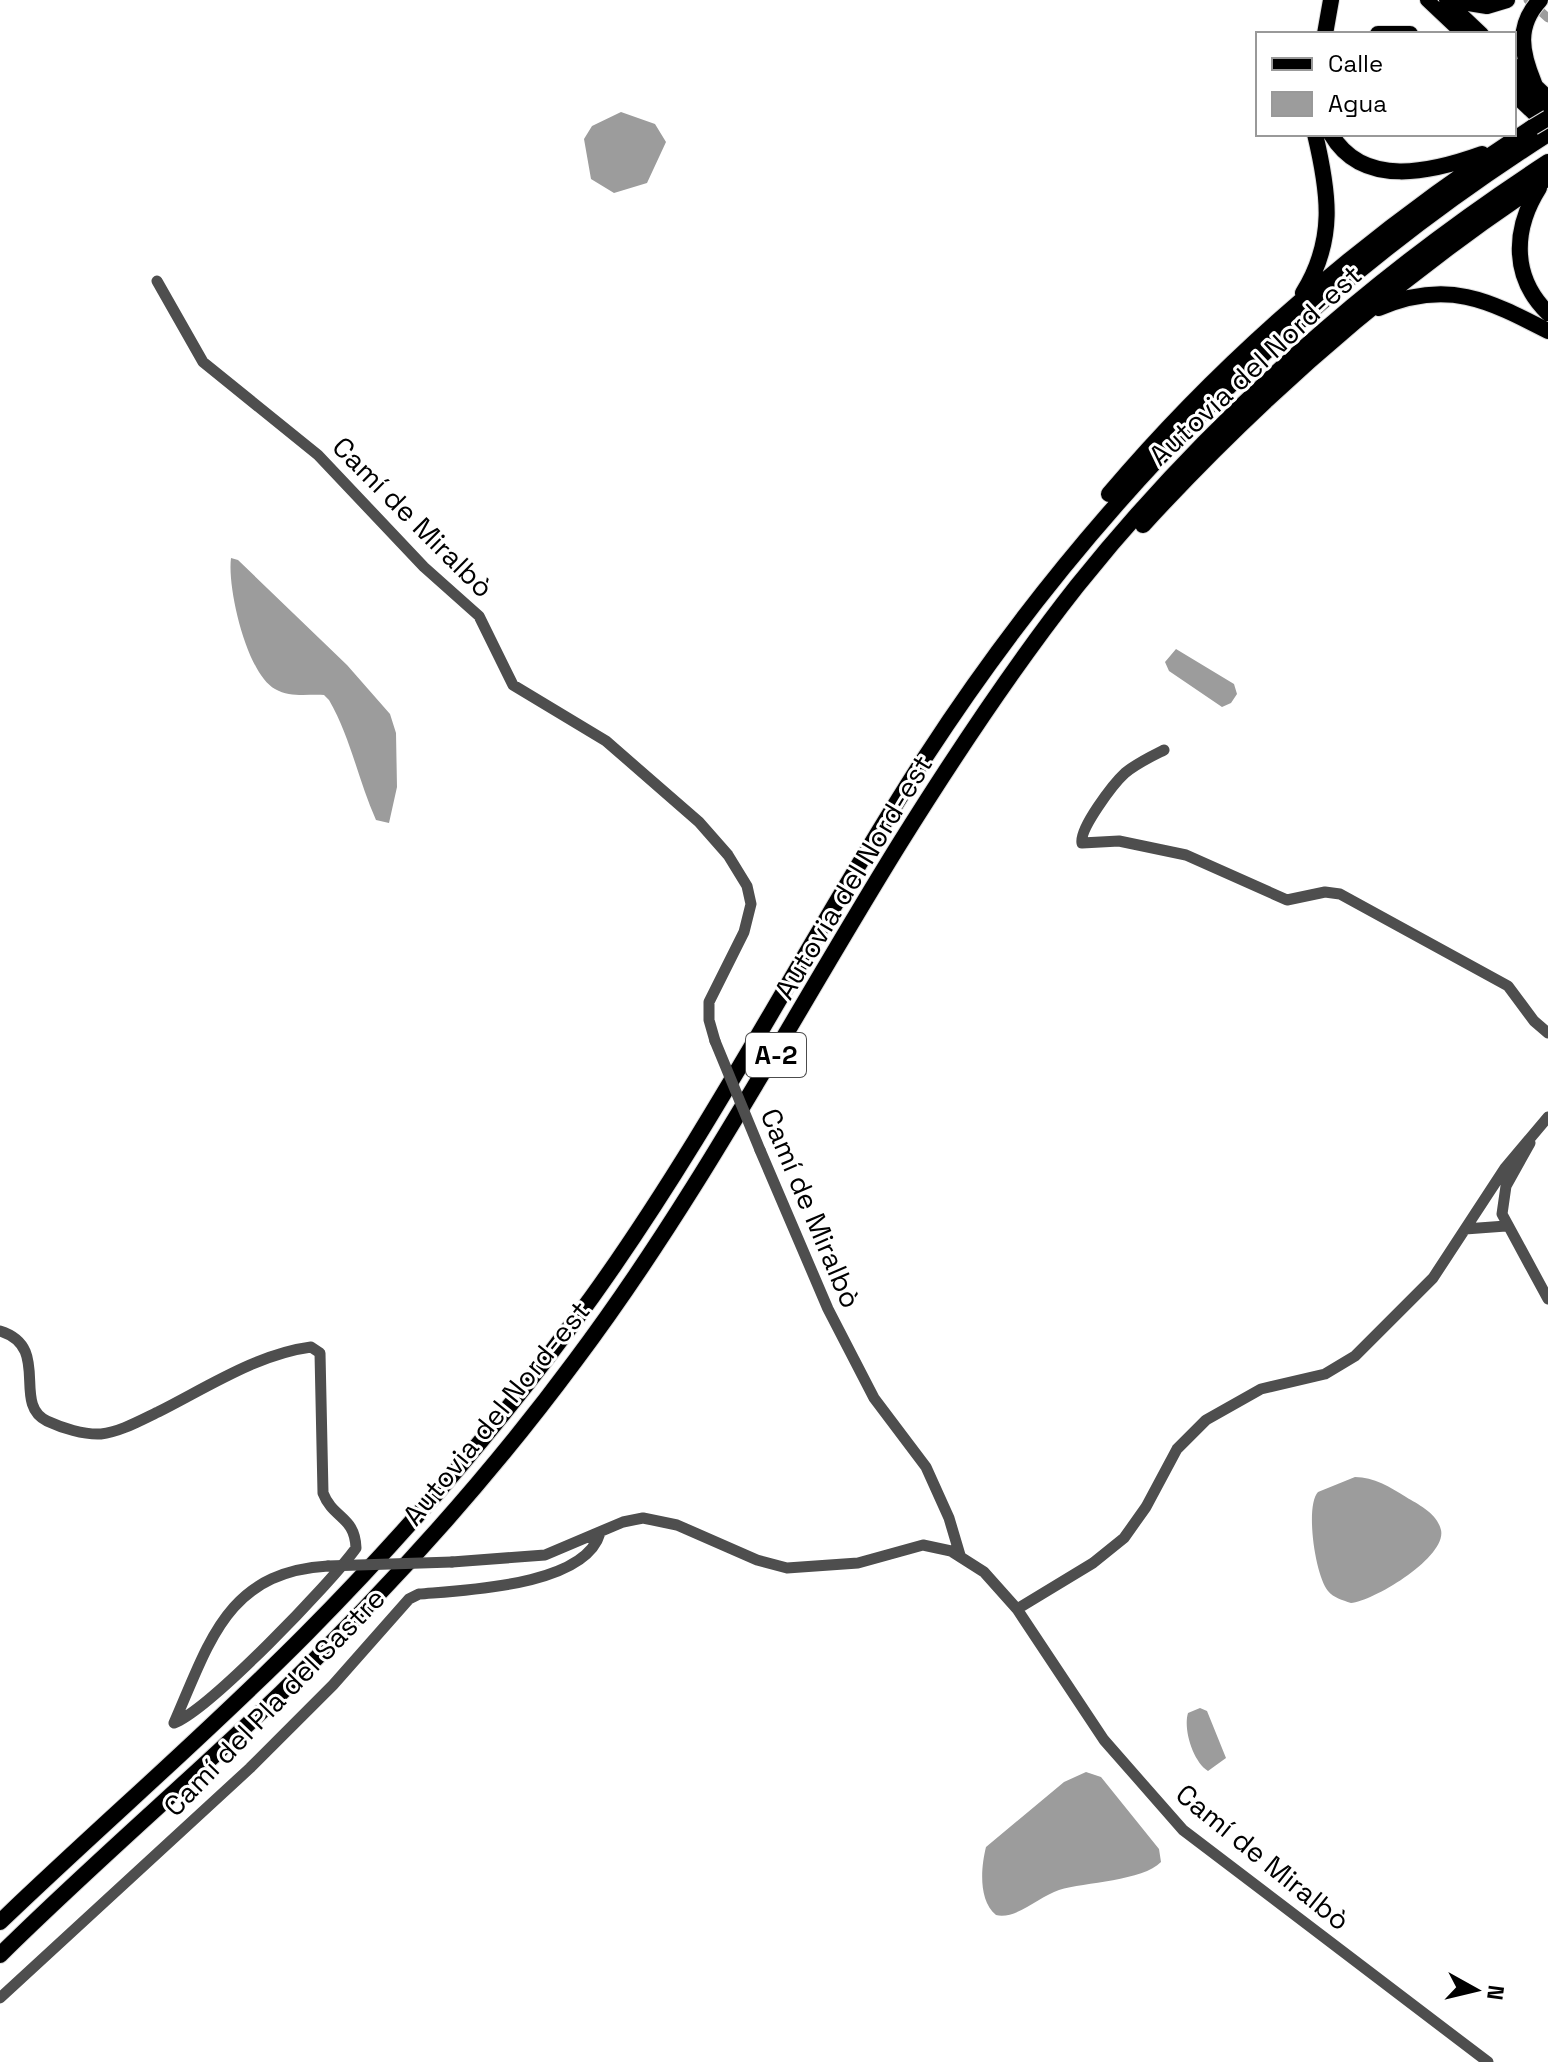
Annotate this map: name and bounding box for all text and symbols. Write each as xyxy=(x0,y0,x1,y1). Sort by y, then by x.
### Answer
legend xyxy=(1256,32,1516,136)
text: Calle xyxy=(1328,48,1383,79)
text: Agua xyxy=(1328,88,1387,119)
street label: Autovia del Nord-est xyxy=(1141,257,1369,473)
street label: Camí de Miralbò xyxy=(325,429,501,605)
street label: Autovia del Nord-est xyxy=(766,748,940,1006)
road number: A-2 xyxy=(746,1033,806,1077)
street label: Camí de Miralbò xyxy=(753,1103,869,1313)
street label: Autovia del Nord-est xyxy=(394,1293,598,1533)
street label: Camí del Pla del Sastre xyxy=(156,1580,392,1824)
street label: Camí de Miralbò xyxy=(1169,1776,1357,1938)
north arrow xyxy=(1436,1950,1516,2030)
text: N xyxy=(1481,1984,1511,2002)

